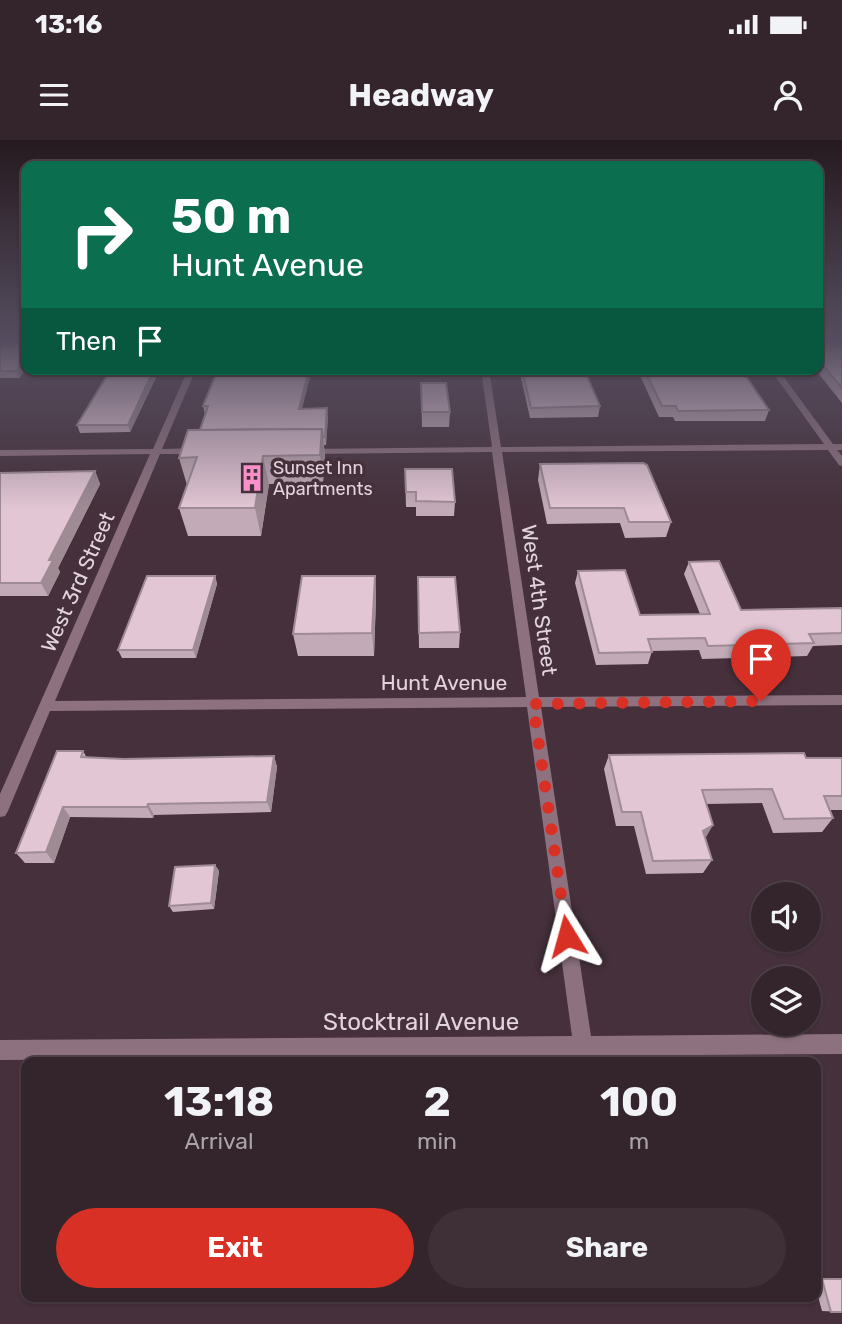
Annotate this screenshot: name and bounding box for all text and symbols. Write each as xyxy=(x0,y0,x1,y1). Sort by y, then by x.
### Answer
text: 13:16 xyxy=(35,9,103,40)
icon: menu xyxy=(35,76,73,114)
text: Headway xyxy=(348,76,494,114)
icon: person xyxy=(769,76,807,114)
text: 50 m xyxy=(171,187,291,245)
icon: right xyxy=(56,189,147,280)
text: Hunt Avenue xyxy=(171,246,364,284)
icon: arrive xyxy=(131,322,169,360)
text: Then xyxy=(56,326,117,357)
place label: Sunset Inn Apartments xyxy=(273,457,373,500)
building icon: Sunset Inn Apartments xyxy=(237,463,267,493)
street label: West 3rd Street xyxy=(35,508,120,656)
street label: West 4th Street xyxy=(517,523,562,677)
pin xyxy=(731,629,791,701)
icon: arrive xyxy=(742,640,780,678)
street label: Hunt Avenue xyxy=(381,670,507,695)
map controls xyxy=(751,882,821,1036)
button: sound xyxy=(751,882,821,952)
position arrow xyxy=(530,899,604,973)
button: layers xyxy=(751,966,821,1036)
street label: Stocktrail Avenue xyxy=(323,1008,519,1036)
text: 13:18 xyxy=(164,1077,274,1127)
text: 2 xyxy=(423,1077,451,1127)
text: 100 xyxy=(600,1077,678,1127)
text: Arrival xyxy=(185,1127,254,1155)
text: min xyxy=(417,1127,457,1155)
text: m xyxy=(629,1127,649,1155)
button: Exit xyxy=(56,1208,414,1288)
button: Share xyxy=(428,1208,786,1288)

